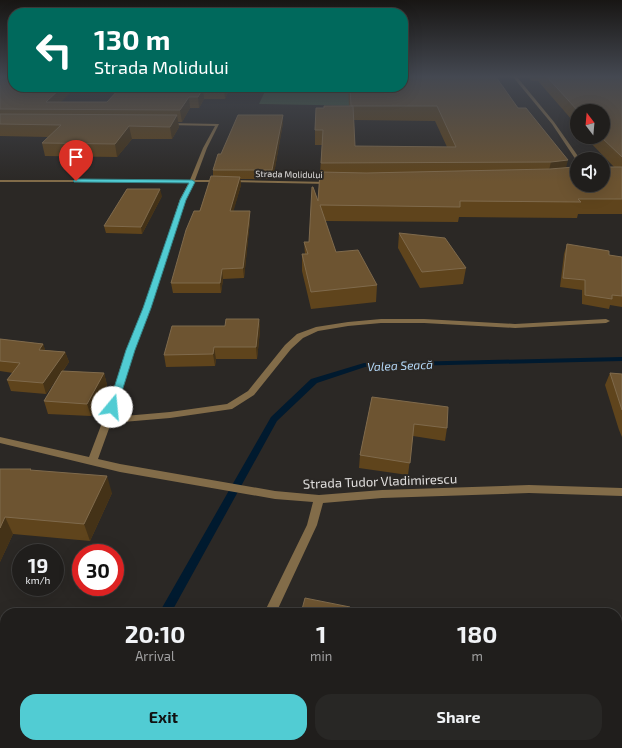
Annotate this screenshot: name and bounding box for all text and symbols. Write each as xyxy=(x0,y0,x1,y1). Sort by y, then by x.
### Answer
text: 130 m xyxy=(94,22,170,56)
icon: left xyxy=(28,24,80,76)
text: Strada Molidului xyxy=(94,56,229,78)
north arrow xyxy=(570,104,610,144)
map controls xyxy=(570,104,610,192)
pin xyxy=(59,140,93,181)
icon: arrive xyxy=(65,146,87,168)
button: sound xyxy=(570,152,610,192)
street label: Strada Molidului xyxy=(255,168,323,180)
water label: Valea Seacă xyxy=(367,357,433,373)
position arrow xyxy=(91,386,133,428)
street label: Strada Tudor Vladimirescu xyxy=(303,470,457,492)
speed limit sign: 30 xyxy=(72,544,124,596)
text: 19 xyxy=(28,553,48,577)
text: km/h xyxy=(26,574,50,586)
text: 20:10 xyxy=(125,619,185,648)
text: 1 xyxy=(316,619,326,648)
text: 180 xyxy=(457,619,497,648)
text: Arrival xyxy=(135,648,175,664)
text: min xyxy=(310,648,332,664)
text: m xyxy=(471,648,483,664)
button: Exit xyxy=(20,694,307,740)
button: Share xyxy=(315,694,602,740)

